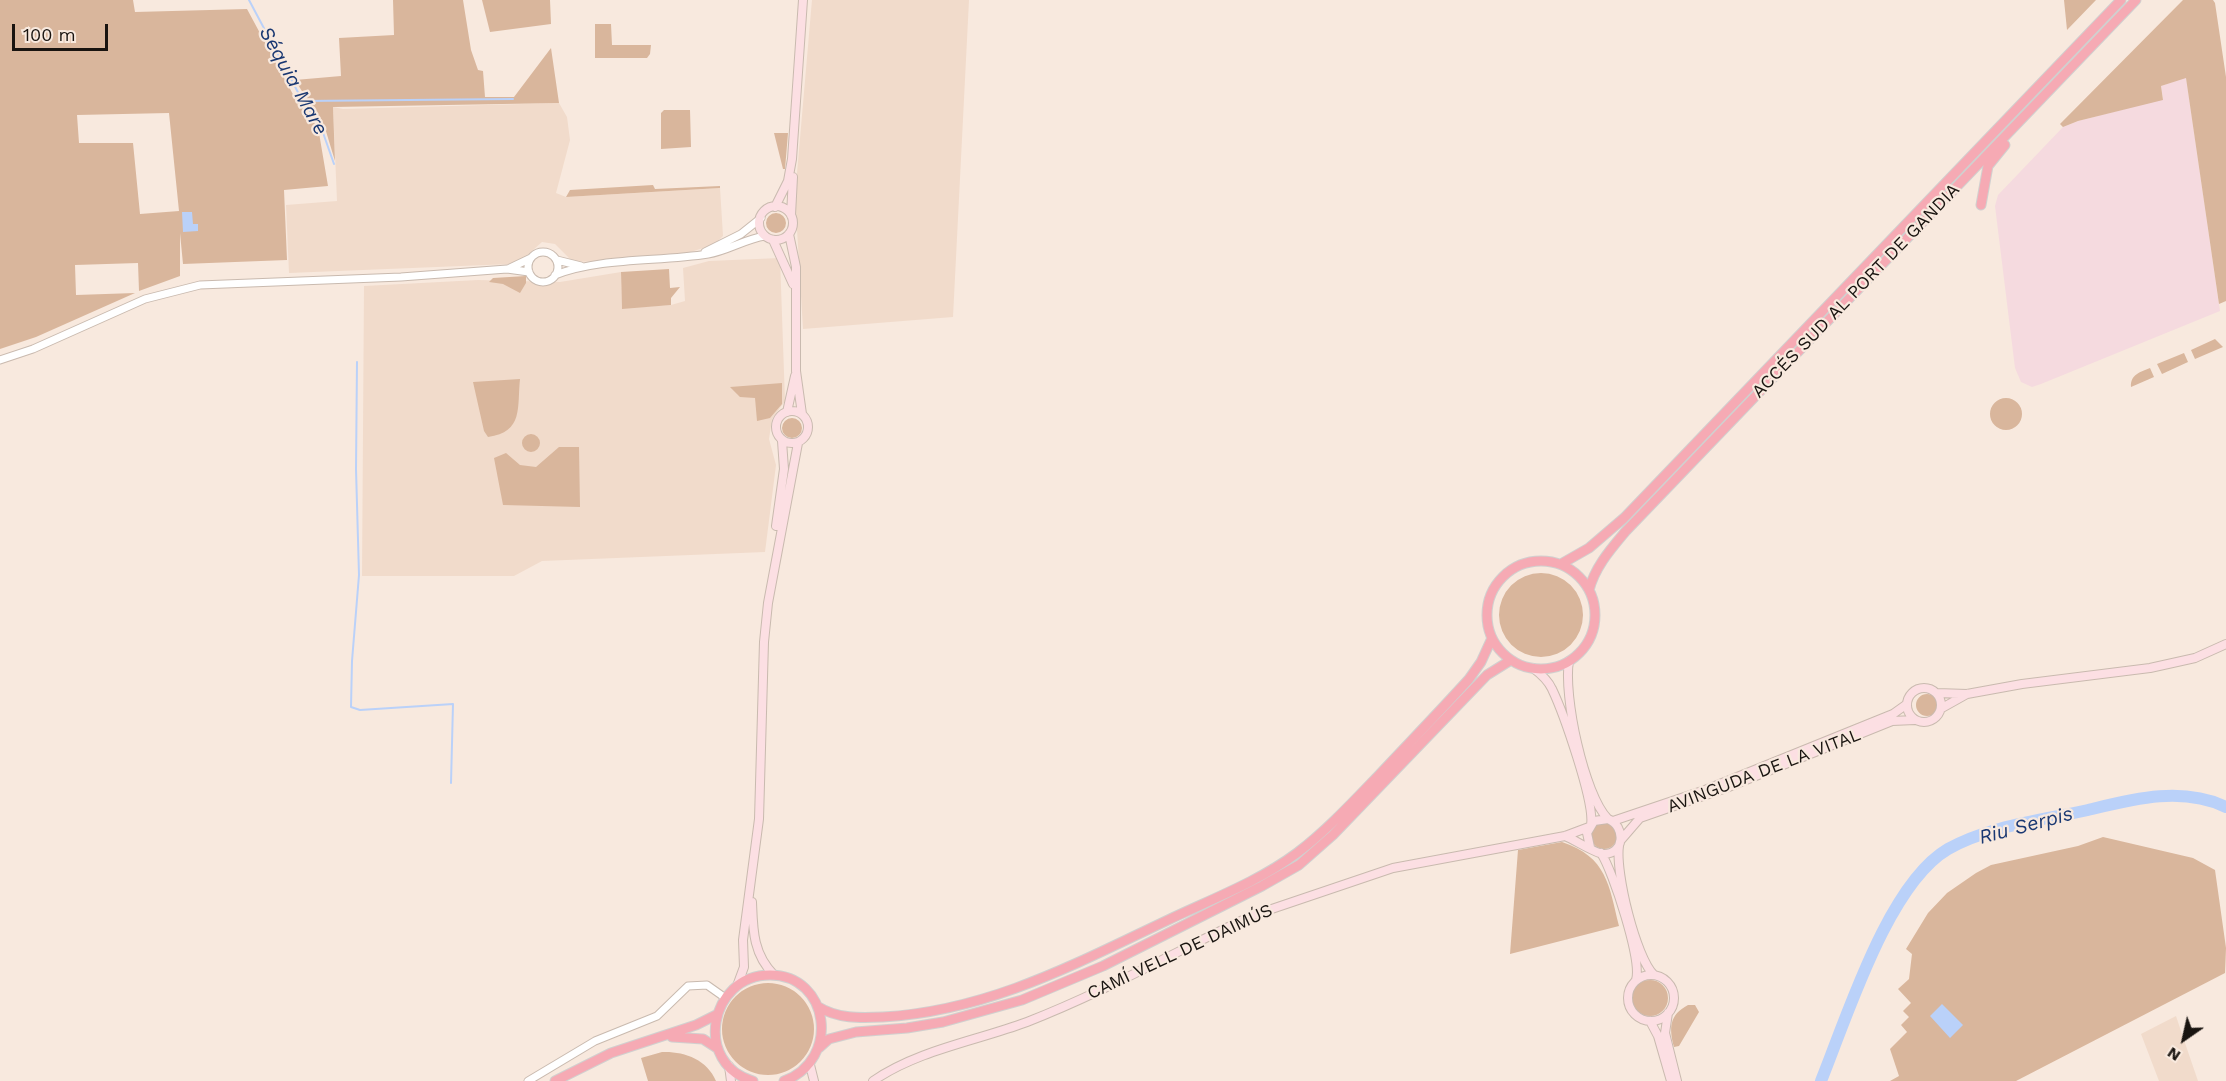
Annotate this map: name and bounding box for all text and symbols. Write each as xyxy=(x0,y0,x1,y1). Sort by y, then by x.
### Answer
scale bar xyxy=(15,12,111,50)
water label: Séquia Mare xyxy=(253,23,333,139)
text: 100 m xyxy=(23,24,76,45)
street label: ACCÉS SUD AL PORT DE GANDIA xyxy=(1748,179,1964,403)
street label: AVINGUDA DE LA VITAL xyxy=(1664,724,1864,818)
water label: Riu Serpis xyxy=(1976,802,2076,850)
street label: CAMÍ VELL DE DAIMÚS xyxy=(1084,900,1276,1004)
north arrow xyxy=(2154,1009,2214,1069)
text: N xyxy=(2163,1043,2184,1066)

